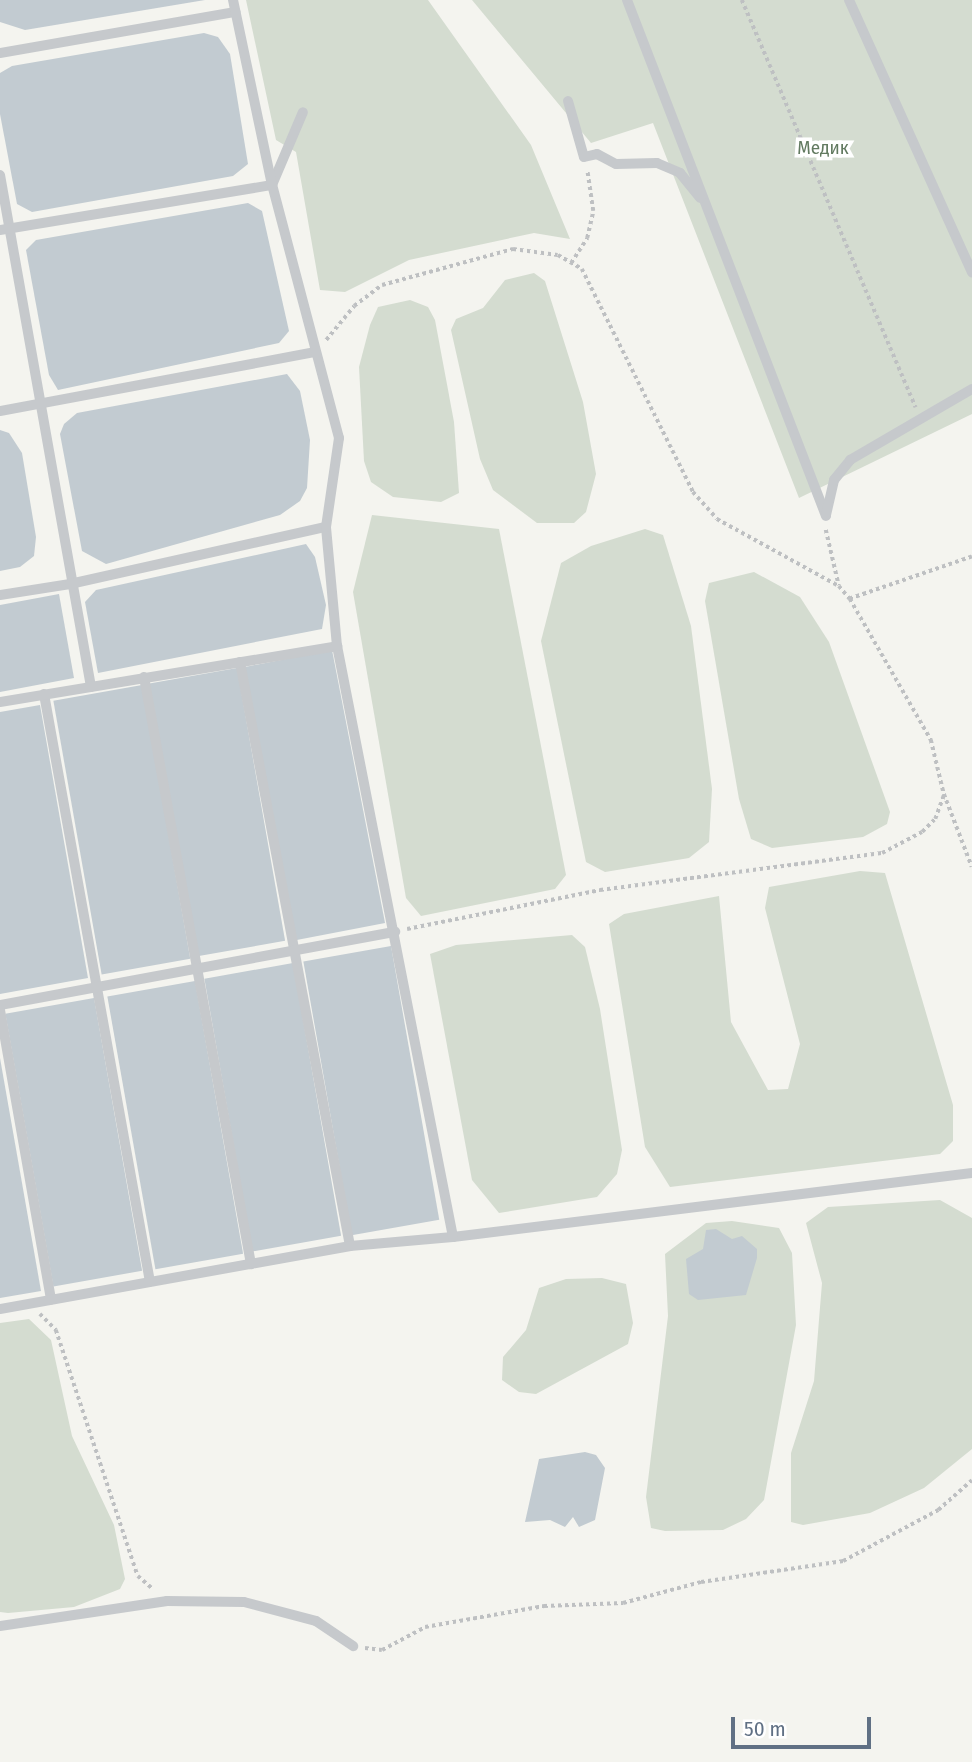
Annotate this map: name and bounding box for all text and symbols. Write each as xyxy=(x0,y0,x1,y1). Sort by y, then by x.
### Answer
park label: Медик xyxy=(797,137,849,159)
scale bar xyxy=(734,1702,874,1746)
text: 50 m xyxy=(744,1716,786,1742)

